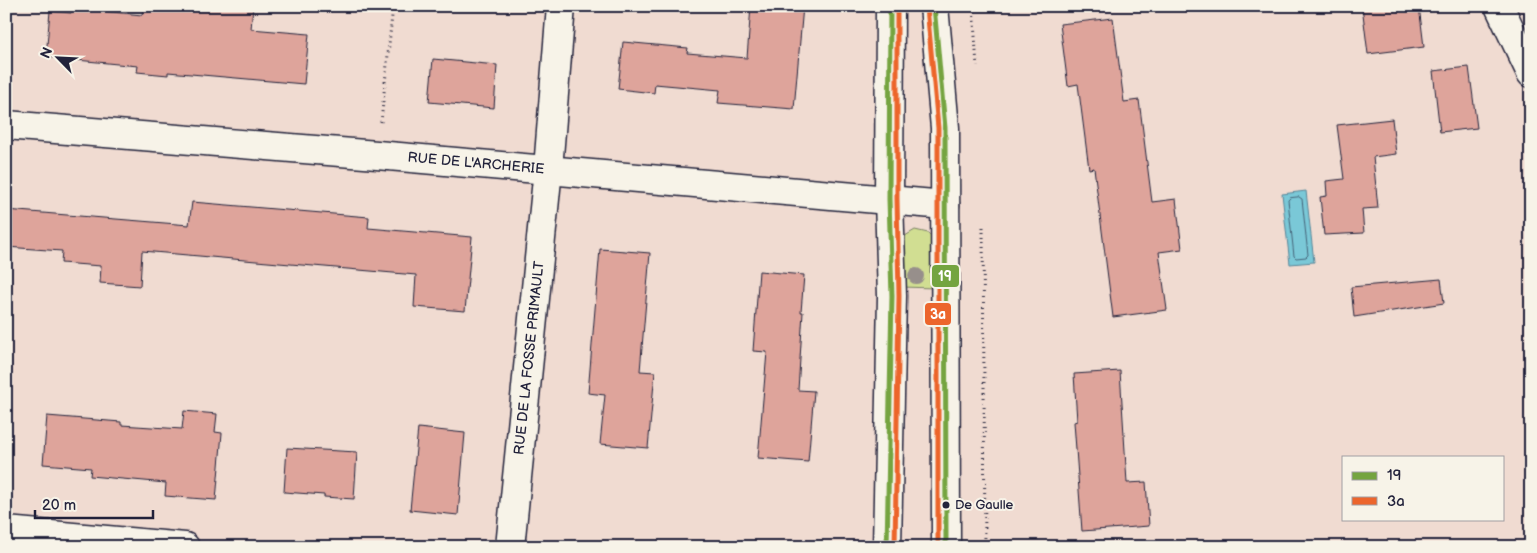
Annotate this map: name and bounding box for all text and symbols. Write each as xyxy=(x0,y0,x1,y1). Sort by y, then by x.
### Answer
north arrow xyxy=(32,32,82,82)
text: N xyxy=(37,45,56,61)
street label: RUE DE L'ARCHERIE xyxy=(407,149,545,177)
street label: RUE DE LA FOSSE PRIMAULT xyxy=(510,260,548,456)
line badge: 19 xyxy=(931,264,960,288)
text: 19 xyxy=(938,268,952,285)
line badge: 3a xyxy=(924,302,952,326)
text: 3a xyxy=(930,306,946,323)
legend xyxy=(1342,456,1504,520)
text: 19 xyxy=(1387,466,1401,485)
scale bar xyxy=(35,488,152,520)
text: 3a xyxy=(1387,492,1405,511)
text: 20 m xyxy=(42,496,76,515)
place label: De Gaulle xyxy=(955,497,1014,513)
marker: De Gaulle xyxy=(941,500,951,510)

